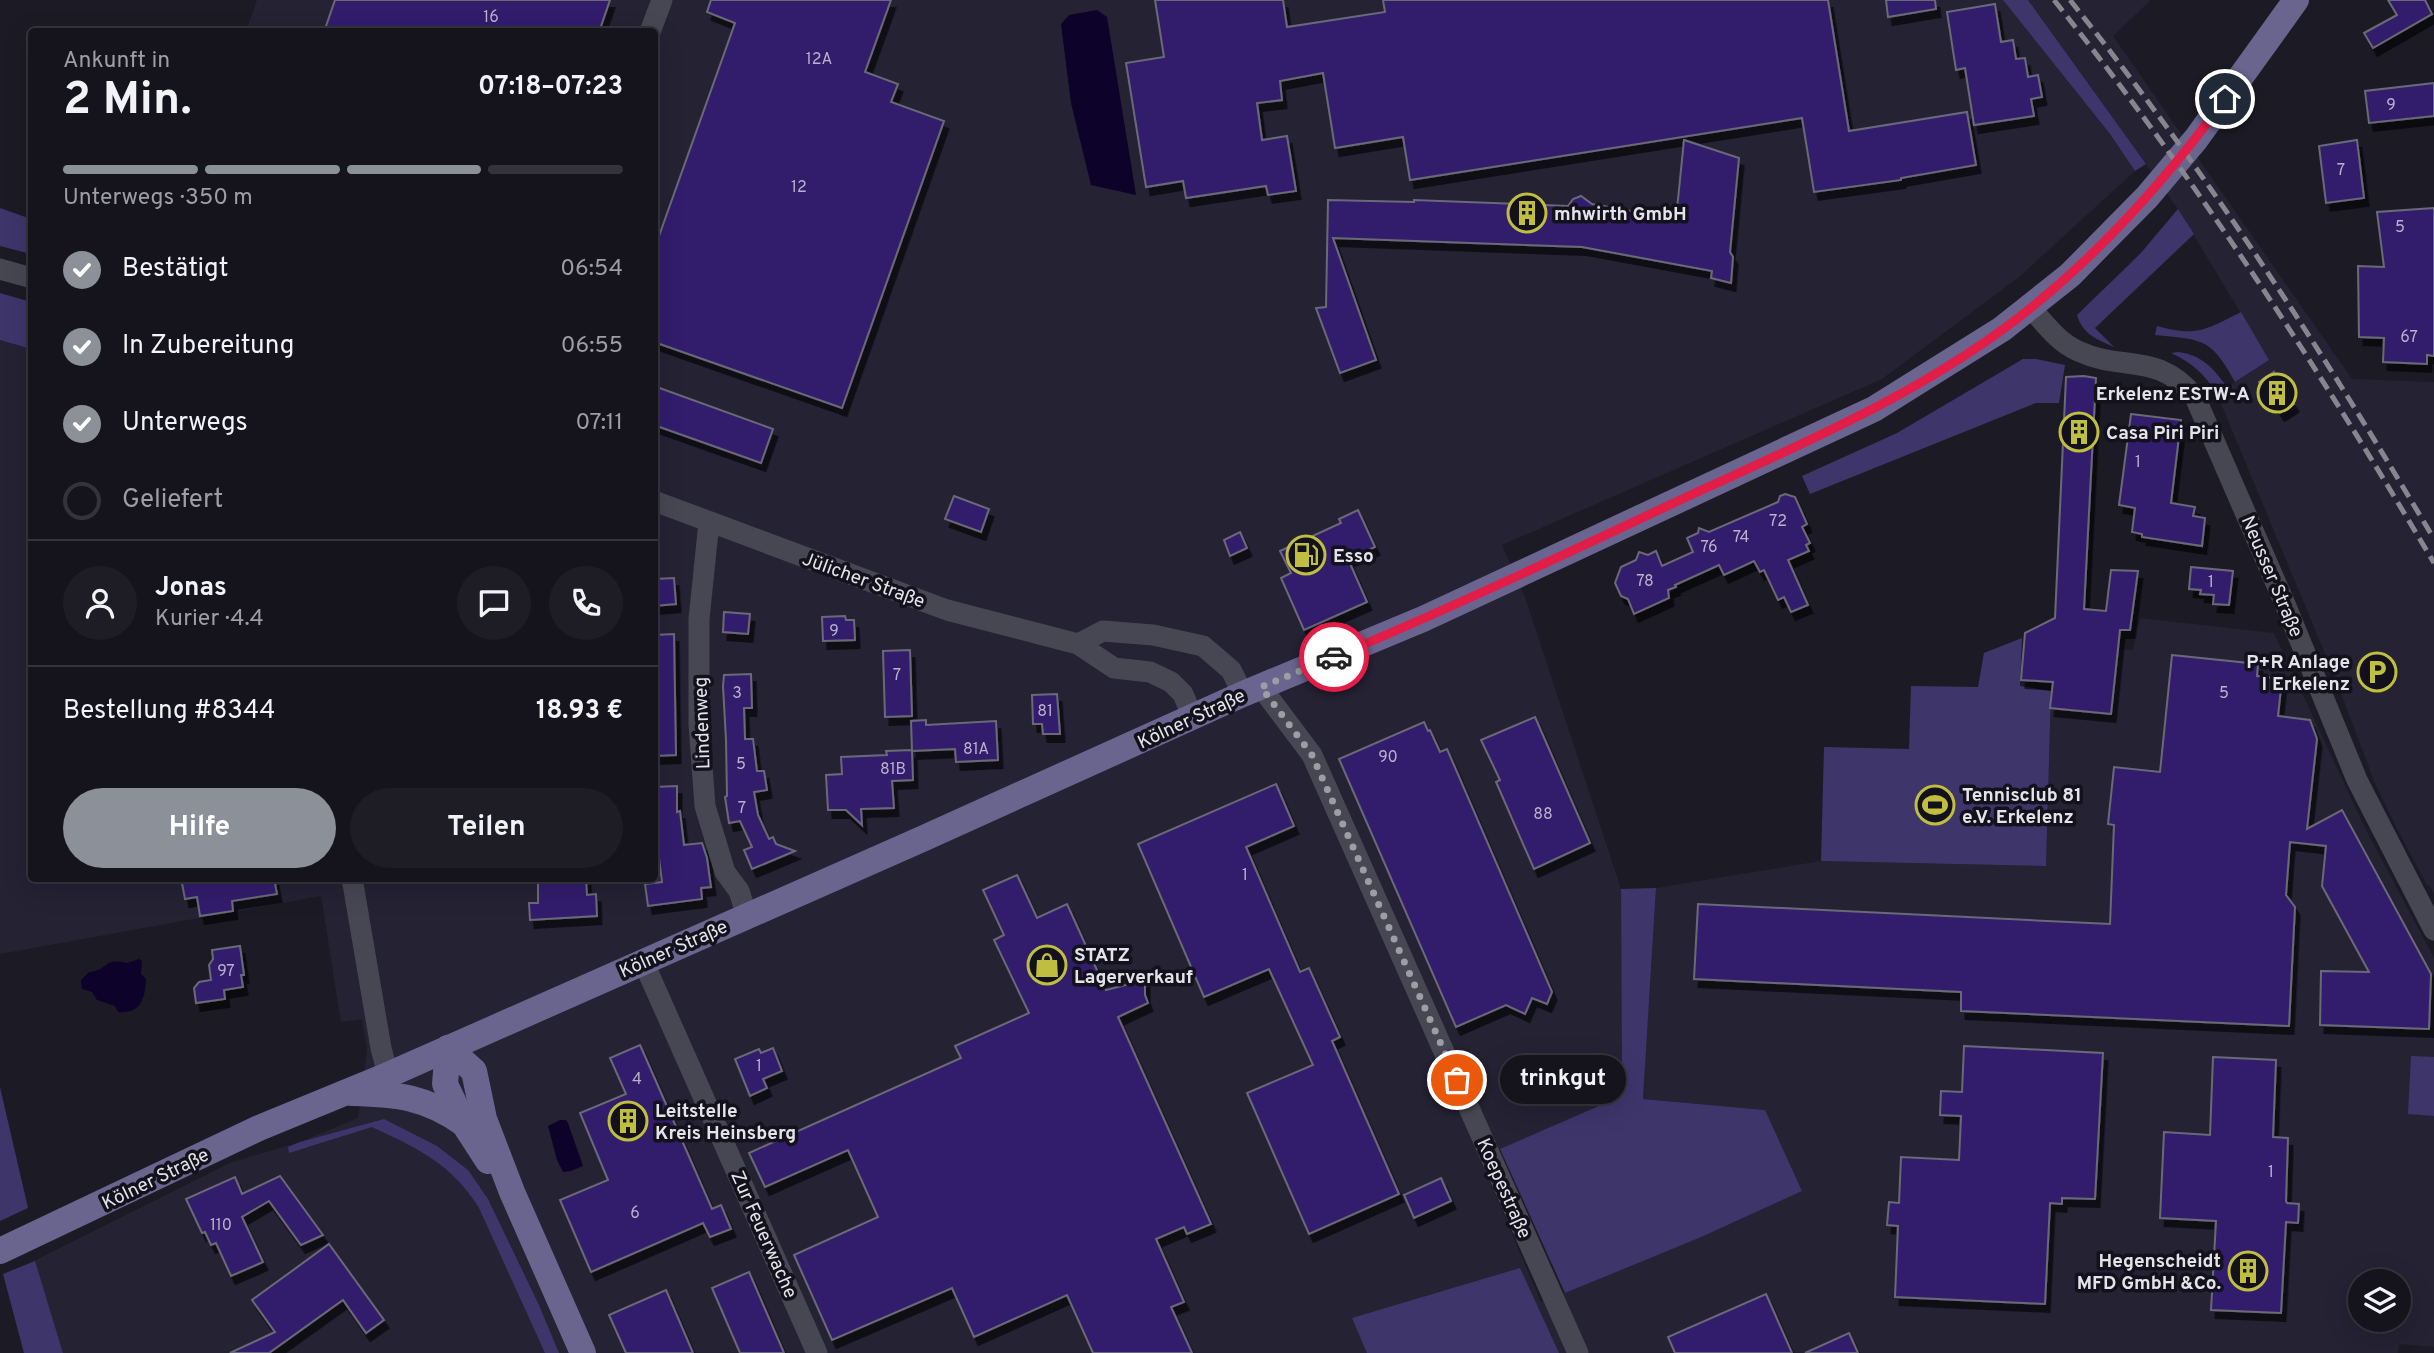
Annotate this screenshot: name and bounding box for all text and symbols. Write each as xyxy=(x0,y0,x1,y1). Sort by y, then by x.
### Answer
house number: 16 xyxy=(483,8,499,28)
text: Ankunft in xyxy=(63,47,170,76)
house number: 12A xyxy=(806,50,832,70)
pin xyxy=(2195,69,2255,129)
text: 07:18–07:23 xyxy=(478,71,623,104)
text: 2 Min. xyxy=(63,72,192,131)
icon: home xyxy=(2206,80,2244,118)
house number: 9 xyxy=(2386,96,2396,116)
house number: 7 xyxy=(2337,161,2345,181)
house number: 12 xyxy=(791,178,807,198)
text: Unterwegs · 350 m xyxy=(63,184,253,213)
building icon: mhwirth GmbH xyxy=(1506,192,1548,234)
place label: mhwirth GmbH xyxy=(1554,203,1687,227)
house number: 5 xyxy=(2395,218,2405,238)
icon: check xyxy=(63,251,101,289)
text: Bestätigt xyxy=(122,253,229,286)
text: 06:54 xyxy=(560,255,623,284)
icon: check xyxy=(63,328,101,366)
house number: 67 xyxy=(2400,328,2418,348)
text: In Zubereitung xyxy=(122,330,294,363)
text: 06:55 xyxy=(561,332,623,361)
building icon: Erkelenz ESTW-A xyxy=(2256,372,2298,414)
place label: Erkelenz ESTW-A xyxy=(2096,383,2250,407)
icon: check xyxy=(63,405,101,443)
text: Unterwegs xyxy=(122,407,248,440)
text: 07:11 xyxy=(576,409,623,438)
building icon: Casa Piri Piri xyxy=(2058,411,2100,453)
place label: Casa Piri Piri xyxy=(2106,422,2219,446)
house number: 1 xyxy=(2135,453,2141,473)
text: Geliefert xyxy=(122,484,223,517)
house number: 72 xyxy=(1769,512,1787,532)
street label: Neusser Straße xyxy=(2235,512,2308,641)
house number: 74 xyxy=(1733,528,1749,548)
fuel station icon: Esso xyxy=(1285,534,1327,576)
house number: 76 xyxy=(1700,538,1718,558)
place label: Esso xyxy=(1333,545,1374,569)
street label: Jülicher Straße xyxy=(799,548,928,614)
button: person xyxy=(63,566,137,640)
button: chat xyxy=(457,566,531,640)
button: phone xyxy=(549,566,623,640)
text: Jonas xyxy=(155,572,227,605)
house number: 78 xyxy=(1636,572,1654,592)
house number: 1 xyxy=(2208,573,2214,593)
text: Kurier · 4.4 xyxy=(155,605,264,634)
house number: 9 xyxy=(829,622,839,642)
courier xyxy=(1299,622,1369,692)
icon: car xyxy=(1315,638,1353,676)
place label: P+R Anlage I Erkelenz xyxy=(2246,651,2350,697)
parking icon: P+R Anlage I Erkelenz xyxy=(2356,651,2398,693)
house number: 7 xyxy=(893,666,901,686)
street label: Lindenweg xyxy=(689,676,717,770)
house number: 3 xyxy=(732,684,742,704)
street label: Kölner Straße xyxy=(1134,684,1250,755)
house number: 5 xyxy=(2219,684,2229,704)
text: Bestellung #8344 xyxy=(63,695,275,728)
text: 18.93 € xyxy=(536,695,623,728)
house number: 81 xyxy=(1037,702,1053,722)
house number: 81A xyxy=(963,740,989,760)
house number: 90 xyxy=(1378,748,1398,768)
house number: 5 xyxy=(736,755,746,775)
house number: 81B xyxy=(880,760,906,780)
sports icon: Tennisclub 81 e.V. Erkelenz xyxy=(1914,784,1956,826)
place label: Tennisclub 81 e.V. Erkelenz xyxy=(1962,784,2082,830)
button: Hilfe xyxy=(63,788,336,868)
button: Teilen xyxy=(350,788,623,868)
house number: 7 xyxy=(738,799,746,819)
house number: 88 xyxy=(1533,805,1553,825)
house number: 1 xyxy=(1242,866,1248,886)
street label: Kölner Straße xyxy=(616,915,732,984)
shop icon: STATZ Lagerverkauf xyxy=(1026,944,1068,986)
place label: STATZ Lagerverkauf xyxy=(1074,944,1193,990)
house number: 97 xyxy=(217,962,235,982)
pin xyxy=(1427,1050,1487,1110)
callout: trinkgut xyxy=(1499,1056,1625,1104)
house number: 1 xyxy=(756,1057,762,1077)
icon: bag xyxy=(1438,1061,1476,1099)
text: trinkgut xyxy=(1520,1065,1606,1094)
house number: 4 xyxy=(632,1070,642,1090)
building icon: Leitstelle Kreis Heinsberg xyxy=(607,1100,649,1142)
place label: Leitstelle Kreis Heinsberg xyxy=(655,1100,796,1146)
street label: Koepestraße xyxy=(1470,1135,1536,1243)
street label: Kölner Straße xyxy=(98,1144,213,1216)
house number: 1 xyxy=(2268,1163,2274,1183)
street label: Zur Feuerwache xyxy=(724,1167,802,1302)
house number: 6 xyxy=(630,1204,640,1224)
house number: 110 xyxy=(210,1216,232,1236)
place label: Hegenscheidt MFD GmbH &Co. xyxy=(2077,1250,2221,1296)
building icon: Hegenscheidt MFD GmbH &Co. xyxy=(2227,1250,2269,1292)
map controls xyxy=(2348,1269,2411,1332)
button: layers xyxy=(2348,1269,2411,1332)

